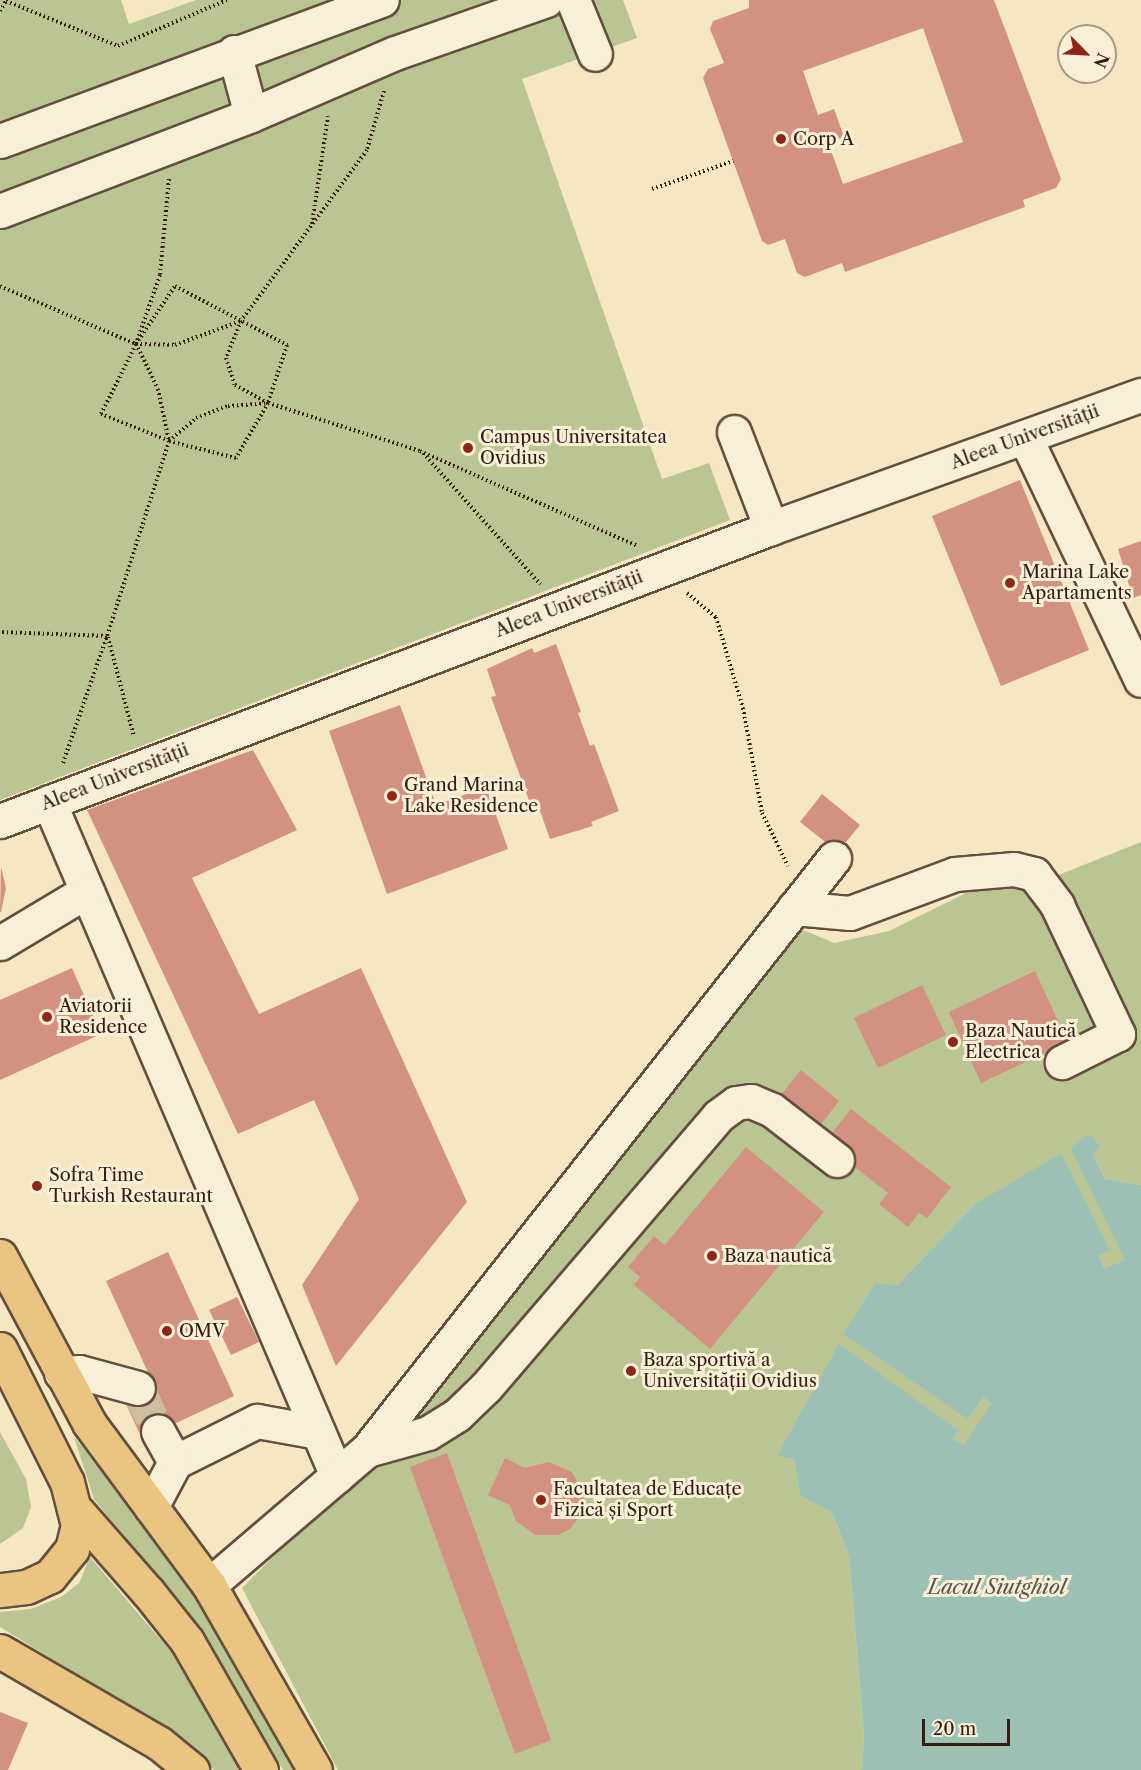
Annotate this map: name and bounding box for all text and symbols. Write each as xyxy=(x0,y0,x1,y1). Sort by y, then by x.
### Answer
north arrow xyxy=(1057,24,1117,84)
text: N xyxy=(1090,50,1114,71)
place label: Corp A xyxy=(793,128,855,150)
marker: Corp A xyxy=(774,132,788,146)
street label: Aleea Universității xyxy=(948,400,1102,474)
place label: Campus Universitatea Ovidius xyxy=(480,427,667,470)
marker: Campus Universitatea Ovidius xyxy=(461,441,475,455)
place label: Marina Lake Apartaments xyxy=(1022,562,1132,604)
street label: Aleea Universității xyxy=(492,566,646,642)
marker: Marina Lake Apartaments xyxy=(1003,576,1017,590)
street label: Aleea Universității xyxy=(38,739,192,815)
place label: Grand Marina Lake Residence xyxy=(404,775,538,818)
marker: Grand Marina Lake Residence xyxy=(385,789,399,803)
place label: Aviatorii Residence xyxy=(59,996,147,1038)
marker: Aviatorii Residence xyxy=(40,1010,54,1024)
place label: Baza Nautică Electrica xyxy=(965,1021,1076,1064)
marker: Baza Nautică Electrica xyxy=(946,1035,960,1049)
place label: Sofra Time Turkish Restaurant xyxy=(49,1165,213,1208)
marker: Sofra Time Turkish Restaurant xyxy=(30,1179,44,1193)
place label: Baza nautică xyxy=(724,1245,832,1267)
marker: Baza nautică xyxy=(705,1249,719,1263)
place label: OMV xyxy=(179,1320,225,1342)
marker: OMV xyxy=(160,1324,174,1338)
place label: Baza sportivă a Universității Ovidius xyxy=(643,1350,817,1392)
marker: Baza sportivă a Universității Ovidius xyxy=(624,1364,638,1378)
place label: Facultatea de Educațe Fizică și Sport xyxy=(553,1479,742,1522)
marker: Facultatea de Educațe Fizică și Sport xyxy=(534,1493,548,1507)
water label: Lacul Siutghiol xyxy=(928,1575,1066,1599)
scale bar xyxy=(925,1707,1014,1745)
text: 20 m xyxy=(933,1718,976,1740)

